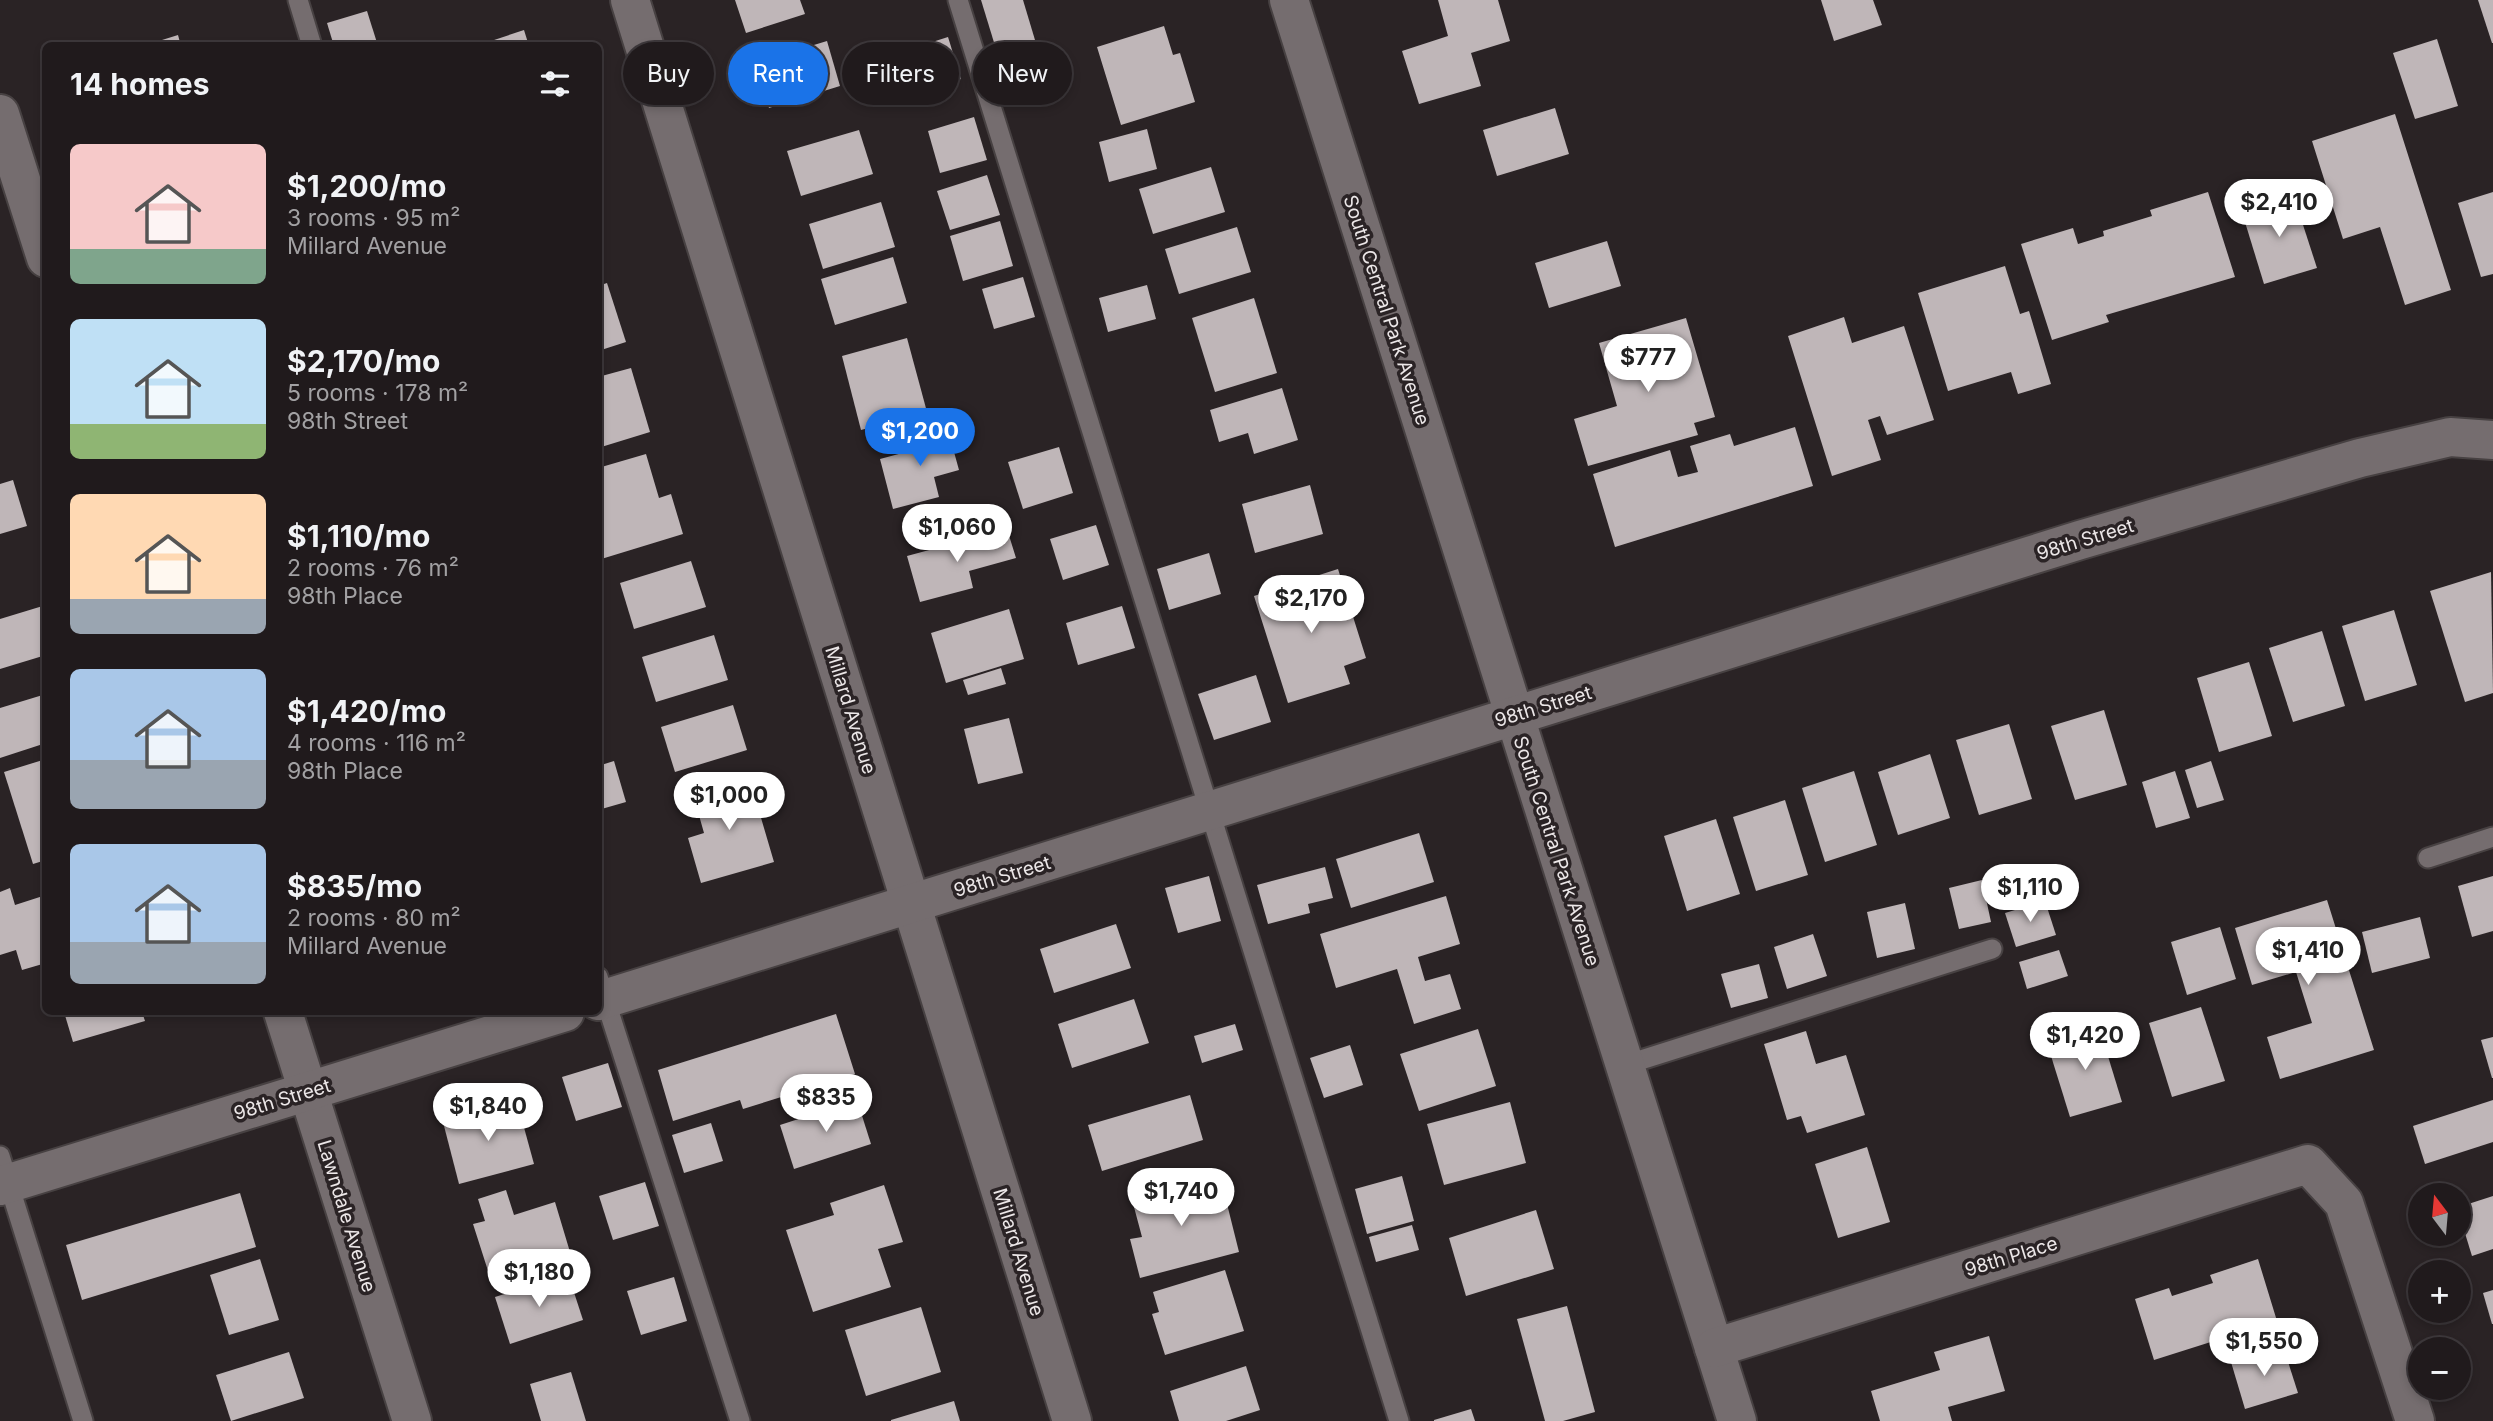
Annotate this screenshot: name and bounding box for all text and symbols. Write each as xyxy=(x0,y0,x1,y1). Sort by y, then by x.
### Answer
chip: Buy xyxy=(623,42,714,105)
chip: Rent xyxy=(728,42,828,105)
chip: Filters xyxy=(842,42,959,105)
chip: New xyxy=(973,42,1072,105)
icon: filters xyxy=(536,65,574,103)
text: 14 homes xyxy=(70,66,209,102)
text: $1,200/mo xyxy=(287,168,446,204)
icon: home xyxy=(126,172,210,256)
pin: $2,410 xyxy=(2222,180,2336,239)
text: $2,410 xyxy=(2240,188,2318,216)
street label: South Central Park Avenue xyxy=(1338,192,1435,428)
text: 3 rooms · 95 m² xyxy=(287,204,460,232)
text: Millard Avenue xyxy=(287,232,447,260)
pin: $777 xyxy=(1607,334,1689,394)
text: $2,170/mo xyxy=(287,343,440,379)
text: $777 xyxy=(1620,343,1676,371)
icon: home xyxy=(126,347,210,431)
text: 5 rooms · 178 m² xyxy=(287,379,468,407)
text: 98th Street xyxy=(287,407,408,435)
pin: $1,200 xyxy=(863,408,977,468)
text: $1,200 xyxy=(881,417,959,445)
pin: $1,060 xyxy=(900,504,1014,564)
text: $1,060 xyxy=(918,513,996,541)
street label: 98th Street xyxy=(2034,514,2136,565)
text: $1,110/mo xyxy=(287,518,430,554)
icon: home xyxy=(126,522,210,606)
text: 2 rooms · 76 m² xyxy=(287,554,459,582)
pin: $2,170 xyxy=(1254,576,1368,635)
text: 98th Place xyxy=(287,582,403,610)
text: $2,170 xyxy=(1274,584,1348,612)
street label: Millard Avenue xyxy=(820,644,881,777)
street label: 98th Street xyxy=(1492,681,1594,732)
text: $1,420/mo xyxy=(287,693,446,729)
icon: home xyxy=(126,697,210,781)
text: 4 rooms · 116 m² xyxy=(287,729,466,757)
street label: South Central Park Avenue xyxy=(1508,733,1605,969)
text: 98th Place xyxy=(287,757,403,785)
pin: $1,000 xyxy=(672,772,786,832)
text: $1,000 xyxy=(690,781,768,809)
street label: 98th Street xyxy=(951,851,1053,902)
pin: $1,110 xyxy=(1973,864,2087,924)
text: $835/mo xyxy=(287,868,422,904)
icon: home xyxy=(126,872,210,956)
text: $1,110 xyxy=(1997,873,2063,901)
text: 2 rooms · 80 m² xyxy=(287,904,461,932)
pin: $1,410 xyxy=(2251,928,2365,987)
text: Millard Avenue xyxy=(287,932,447,960)
text: $1,410 xyxy=(2272,936,2344,964)
pin: $1,420 xyxy=(2028,1012,2142,1072)
text: $1,420 xyxy=(2046,1021,2124,1049)
street label: 98th Street xyxy=(231,1074,333,1125)
pin: $835 xyxy=(785,1074,867,1134)
text: $835 xyxy=(796,1083,856,1111)
pin: $1,840 xyxy=(431,1084,545,1143)
text: $1,840 xyxy=(449,1092,527,1120)
street label: Lawndale Avenue xyxy=(312,1137,381,1295)
pin: $1,740 xyxy=(1124,1168,1238,1228)
text: $1,740 xyxy=(1143,1177,1219,1205)
north arrow xyxy=(2408,1183,2471,1246)
map controls xyxy=(2408,1183,2471,1400)
street label: Millard Avenue xyxy=(988,1186,1049,1319)
street label: 98th Place xyxy=(1962,1231,2060,1281)
pin: $1,180 xyxy=(482,1250,596,1309)
text: $1,180 xyxy=(504,1258,574,1286)
button: + xyxy=(2408,1260,2471,1323)
pin: $1,550 xyxy=(2207,1318,2321,1378)
text: $1,550 xyxy=(2225,1327,2303,1355)
button: − xyxy=(2408,1337,2471,1400)

